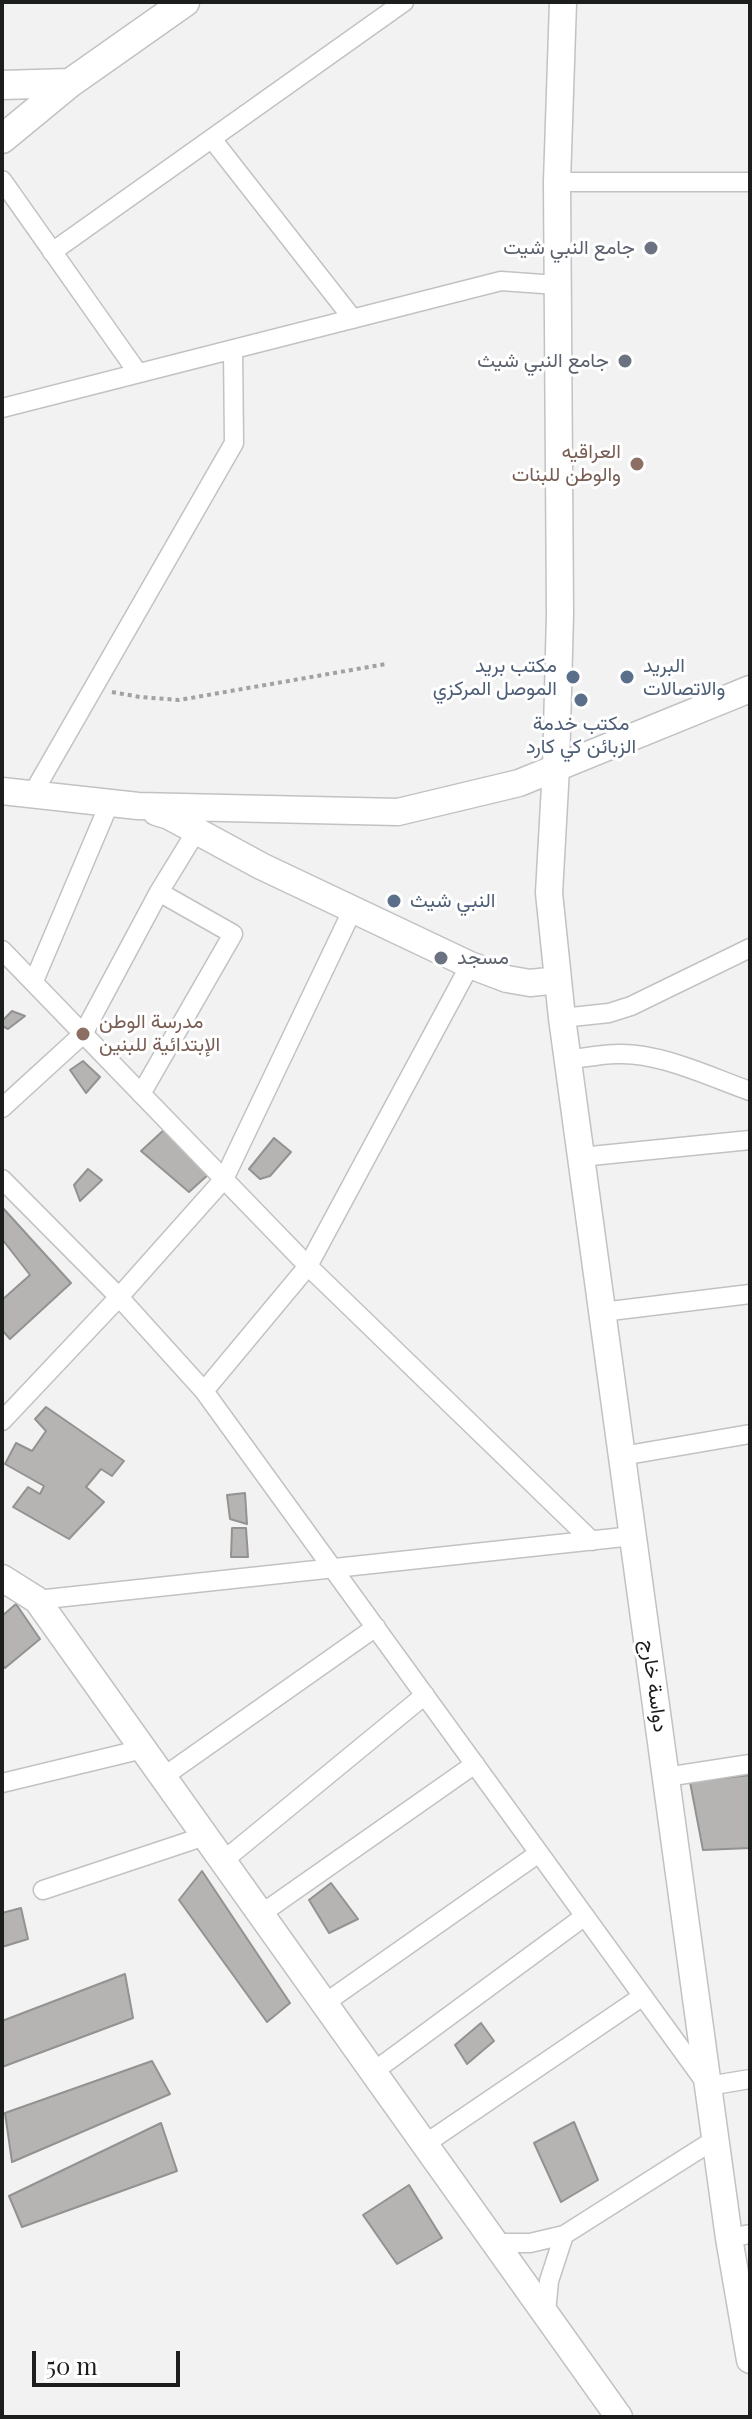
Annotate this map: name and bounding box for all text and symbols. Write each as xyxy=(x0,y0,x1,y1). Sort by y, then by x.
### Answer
place label: جامع النبي شيت xyxy=(503,236,635,260)
marker: جامع النبي شيت xyxy=(642,239,660,257)
place label: جامع النبي شيث xyxy=(477,349,609,373)
marker: جامع النبي شيث xyxy=(616,352,634,370)
place label: العراقيه والوطن للبنات xyxy=(512,440,621,487)
marker: العراقيه والوطن للبنات xyxy=(628,455,646,473)
place label: مكتب بريد الموصل المركزي xyxy=(433,654,557,701)
place label: البريد والاتصالات xyxy=(643,654,725,701)
marker: مكتب بريد الموصل المركزي xyxy=(564,668,582,686)
marker: البريد والاتصالات xyxy=(618,668,636,686)
marker: مكتب خدمة الزبائن كي كارد xyxy=(572,691,590,709)
place label: مكتب خدمة الزبائن كي كارد xyxy=(526,712,636,759)
place label: النبي شيث xyxy=(410,889,495,913)
marker: النبي شيث xyxy=(385,892,403,910)
place label: مسجد xyxy=(457,946,509,970)
marker: مسجد xyxy=(432,949,450,967)
place label: مدرسة الوطن الإبتدائية للبنين xyxy=(99,1010,220,1057)
marker: مدرسة الوطن الإبتدائية للبنين xyxy=(74,1025,92,1043)
street label: دواسة خارج xyxy=(636,1638,672,1734)
scale bar xyxy=(36,2335,184,2385)
text: 50 m xyxy=(46,2349,98,2381)

